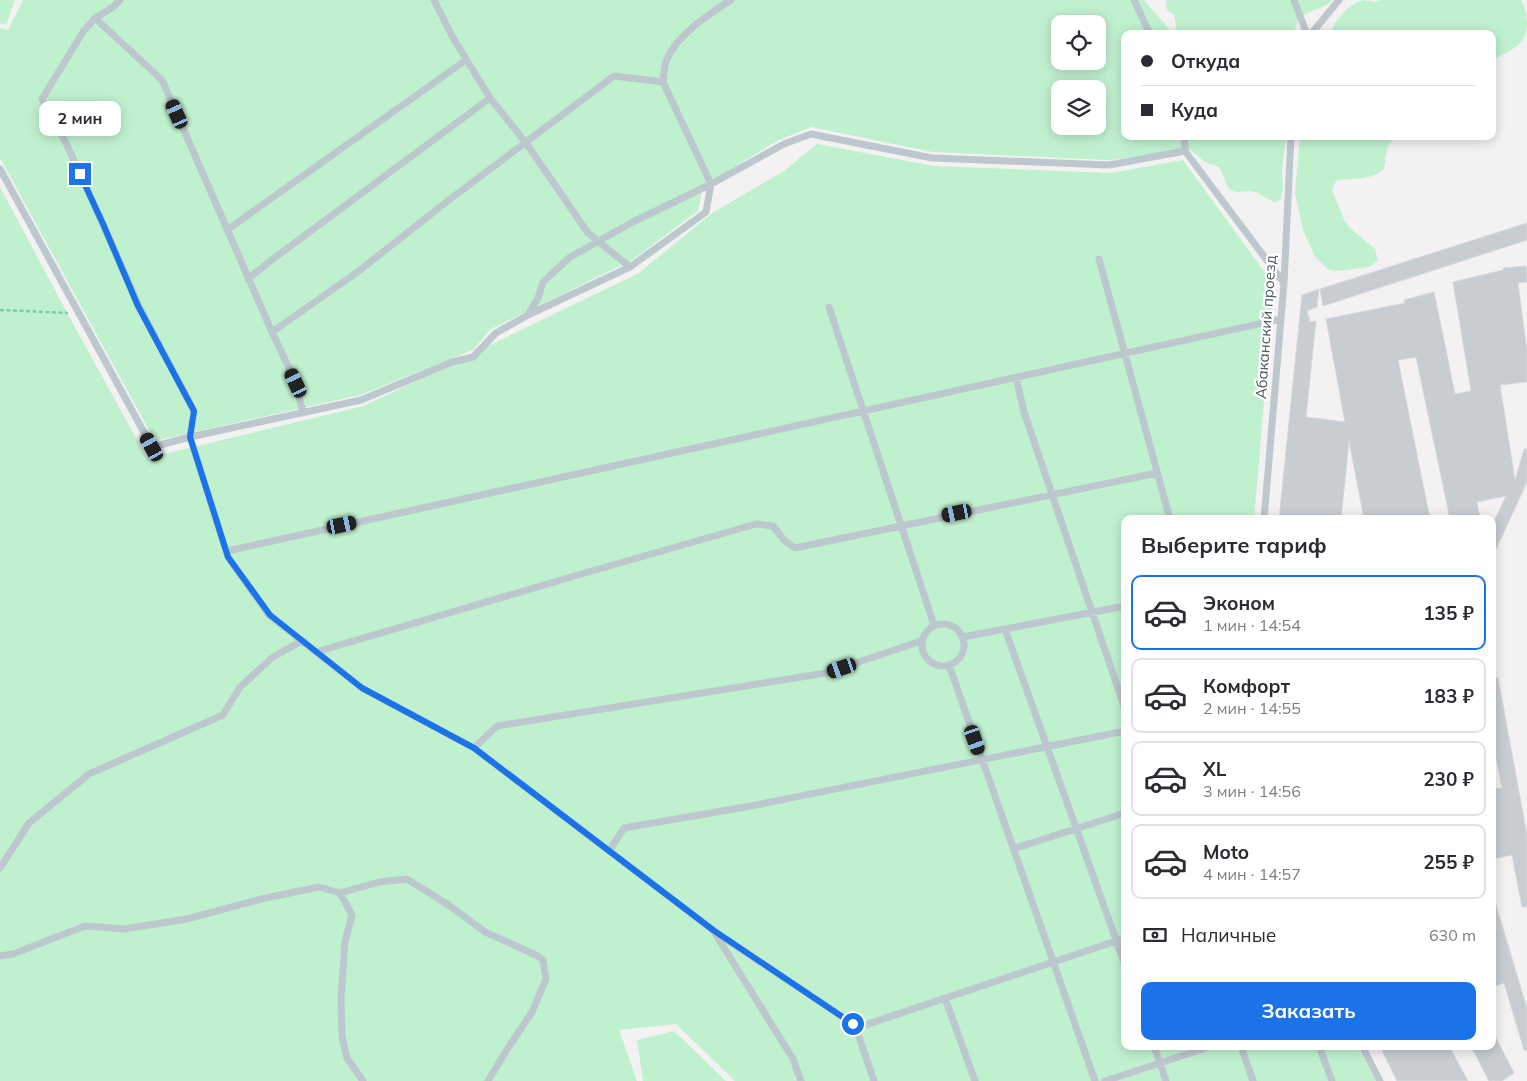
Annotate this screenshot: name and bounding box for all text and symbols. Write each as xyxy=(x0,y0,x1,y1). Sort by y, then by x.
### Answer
map controls xyxy=(1051,15,1106,135)
button: locate xyxy=(1051,15,1106,70)
text: Откуда xyxy=(1171,49,1240,73)
button: layers xyxy=(1051,80,1106,135)
car xyxy=(164,97,189,131)
text: Куда xyxy=(1171,98,1218,122)
callout: 2 мин xyxy=(39,101,121,136)
text: 2 мин xyxy=(58,108,102,128)
route end xyxy=(69,163,91,185)
street label: Абаканский проезд xyxy=(1251,254,1280,400)
car xyxy=(282,366,309,400)
car xyxy=(138,430,165,464)
car xyxy=(940,503,973,523)
car xyxy=(325,515,358,535)
text: Выберите тариф xyxy=(1141,531,1327,559)
icon: car xyxy=(1143,590,1188,635)
text: Эконом xyxy=(1203,591,1275,615)
text: 135 ₽ xyxy=(1423,601,1474,625)
text: 1 мин · 14:54 xyxy=(1203,615,1301,635)
car xyxy=(825,656,858,680)
icon: car xyxy=(1143,673,1188,718)
text: Комфорт xyxy=(1203,674,1290,698)
text: 183 ₽ xyxy=(1423,684,1474,708)
text: 2 мин · 14:55 xyxy=(1203,698,1301,718)
car xyxy=(963,723,986,757)
icon: car xyxy=(1143,756,1188,801)
text: XL xyxy=(1203,757,1226,781)
text: 230 ₽ xyxy=(1423,767,1474,791)
text: 3 мин · 14:56 xyxy=(1203,781,1301,801)
icon: car xyxy=(1143,839,1188,884)
text: Moto xyxy=(1203,840,1249,864)
text: 255 ₽ xyxy=(1423,850,1474,874)
text: 4 мин · 14:57 xyxy=(1203,864,1301,884)
icon: cash xyxy=(1141,921,1169,949)
text: Наличные xyxy=(1181,923,1276,947)
text: 630 m xyxy=(1429,925,1476,945)
button: Заказать xyxy=(1141,982,1476,1040)
route start xyxy=(842,1013,864,1035)

